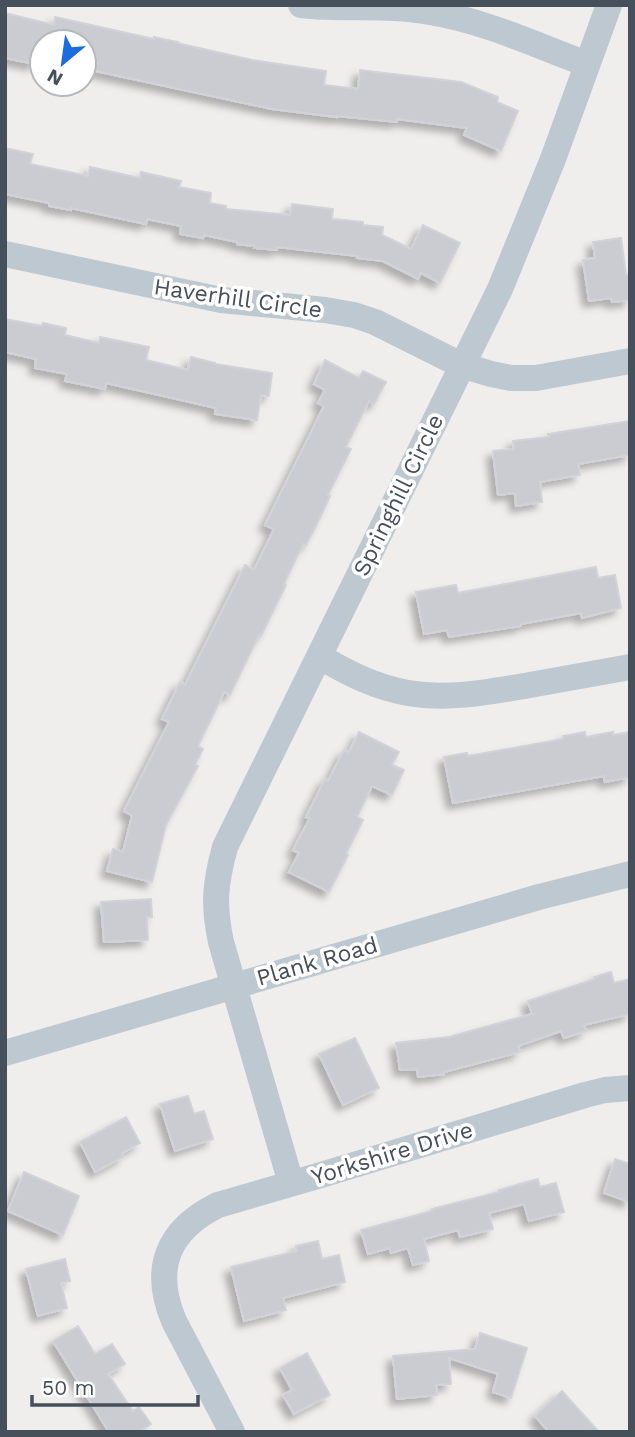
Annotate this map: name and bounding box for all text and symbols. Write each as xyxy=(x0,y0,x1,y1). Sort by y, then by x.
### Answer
north arrow xyxy=(28,28,98,98)
text: N xyxy=(43,64,67,91)
street label: Haverhill Circle xyxy=(152,273,324,324)
street label: Springhill Circle xyxy=(348,410,449,581)
street label: Plank Road xyxy=(253,931,381,992)
street label: Yorkshire Drive xyxy=(308,1116,476,1191)
scale bar xyxy=(32,1364,198,1408)
text: 50 m xyxy=(42,1375,94,1400)

